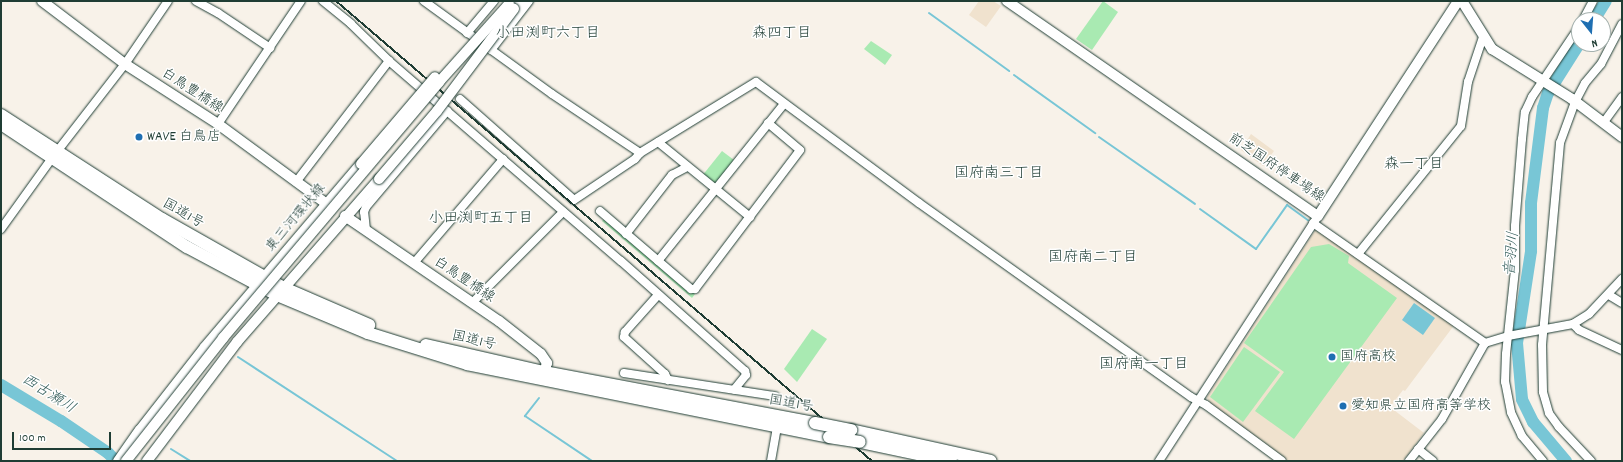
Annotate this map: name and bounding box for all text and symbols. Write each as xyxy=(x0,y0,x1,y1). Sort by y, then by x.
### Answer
north arrow xyxy=(1571,12,1611,52)
district label: 小田渕町六丁目 xyxy=(496,26,600,44)
district label: 森四丁目 xyxy=(752,26,812,44)
text: N xyxy=(1589,34,1599,51)
street label: 白鳥豊橋線 xyxy=(158,65,226,117)
place label: WAVE 白鳥店 xyxy=(147,129,221,145)
street label: 前芝国府停車場線 xyxy=(1225,130,1327,206)
marker: WAVE 白鳥店 xyxy=(134,132,144,142)
district label: 森一丁目 xyxy=(1384,157,1444,175)
district label: 国府南三丁目 xyxy=(954,166,1044,184)
street label: 東三河環状線 xyxy=(263,180,329,256)
street label: 国道1号 xyxy=(159,195,207,233)
district label: 小田渕町五丁目 xyxy=(429,211,533,229)
water label: 音羽川 xyxy=(1502,231,1524,277)
district label: 国府南二丁目 xyxy=(1048,250,1138,268)
street label: 白鳥豊橋線 xyxy=(430,253,498,307)
street label: 国道1号 xyxy=(450,328,498,354)
place label: 国府高校 xyxy=(1340,349,1396,365)
marker: 国府高校 xyxy=(1327,352,1337,362)
district label: 国府南一丁目 xyxy=(1099,357,1189,375)
water label: 西古瀬川 xyxy=(18,371,78,419)
street label: 国道1号 xyxy=(767,392,815,416)
place label: 愛知県立国府高等学校 xyxy=(1351,398,1491,414)
marker: 愛知県立国府高等学校 xyxy=(1338,401,1348,411)
scale bar xyxy=(14,424,113,450)
text: 100 m xyxy=(19,430,46,447)

